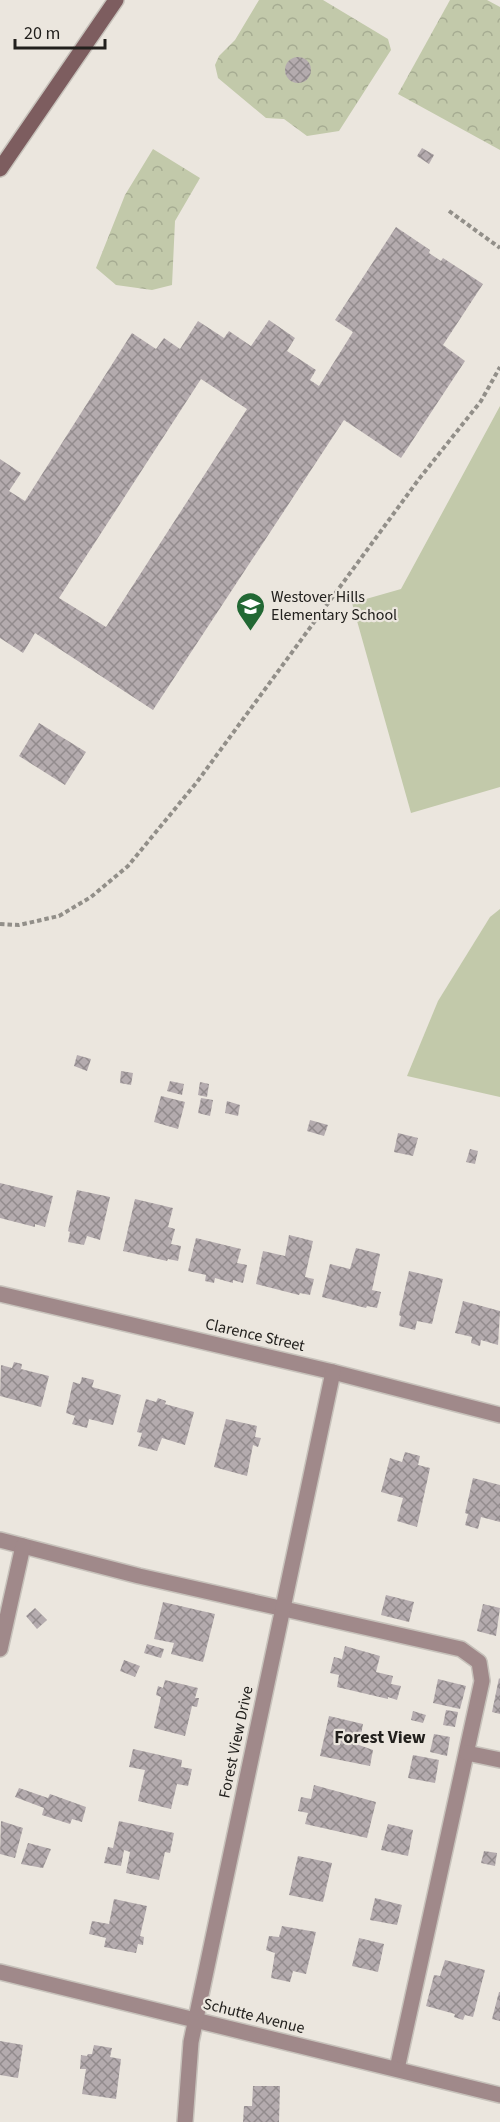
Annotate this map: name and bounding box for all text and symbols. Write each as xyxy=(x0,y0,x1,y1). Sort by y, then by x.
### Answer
scale bar xyxy=(15,12,105,50)
text: 20 m xyxy=(24,21,60,46)
place label: Westover Hills Elementary School xyxy=(271,586,397,626)
school or university icon: Westover Hills Elementary School xyxy=(234,590,266,632)
street label: Clarence Street xyxy=(203,1313,308,1357)
street label: Forest View Drive xyxy=(213,1684,259,1800)
district label: Forest View xyxy=(334,1725,426,1750)
street label: Schutte Avenue xyxy=(201,1993,307,2039)

